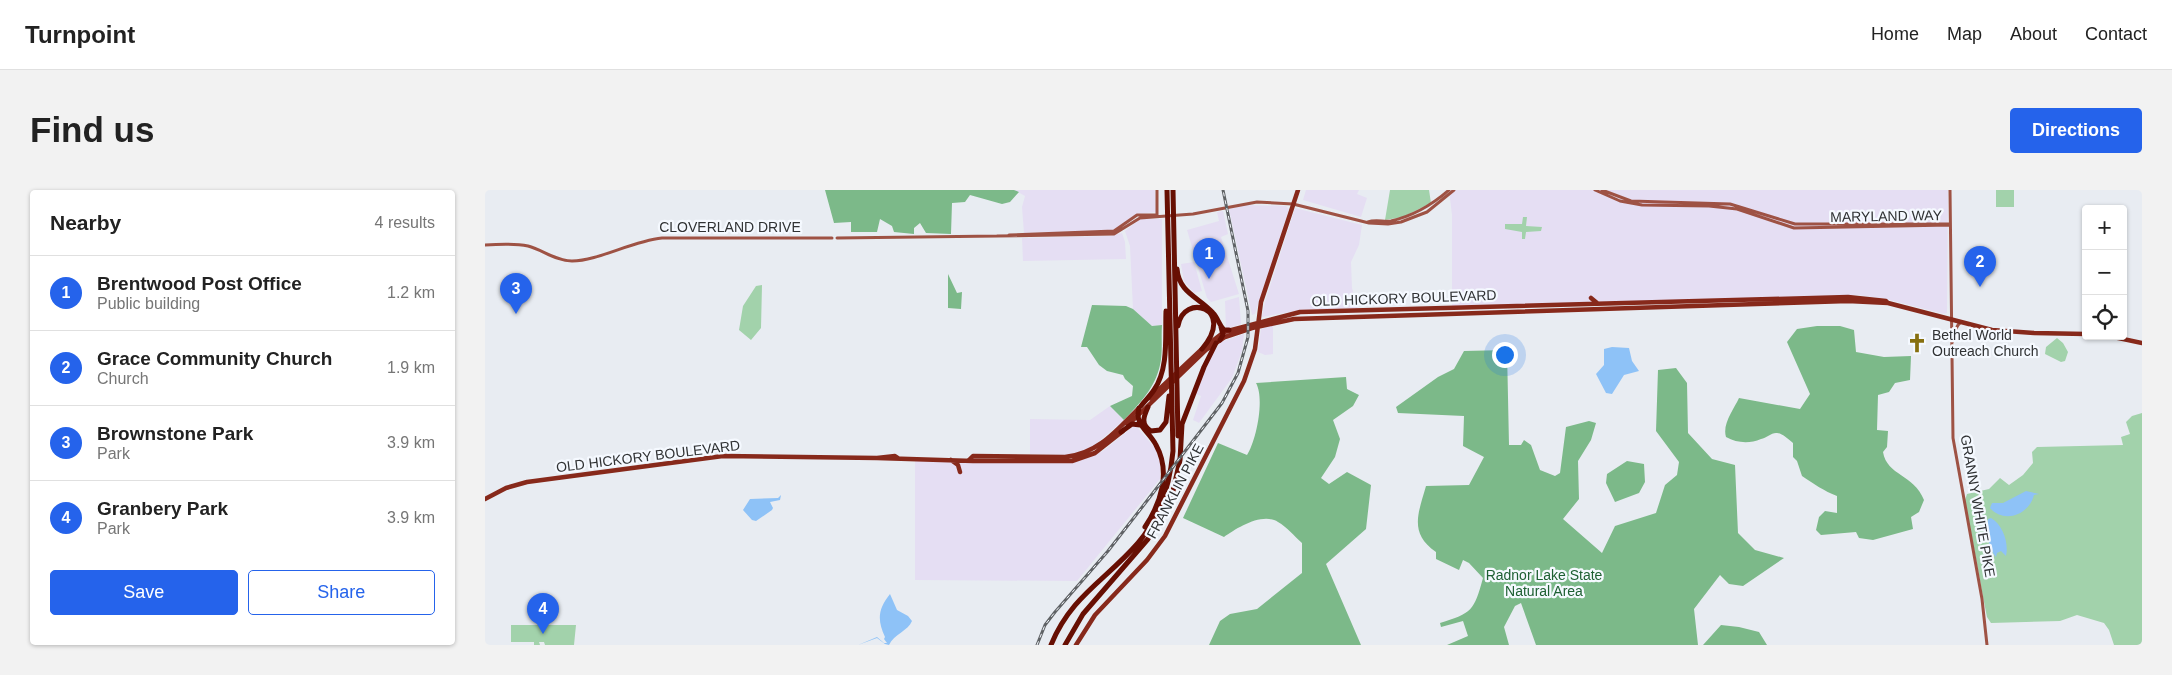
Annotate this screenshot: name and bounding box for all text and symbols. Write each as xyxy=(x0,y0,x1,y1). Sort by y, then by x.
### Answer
text: Turnpoint xyxy=(25,21,135,48)
text: Home xyxy=(1871,24,1919,44)
text: Map xyxy=(1947,24,1982,44)
text: About xyxy=(2010,24,2057,44)
text: Contact xyxy=(2085,24,2147,44)
button: Directions xyxy=(2010,108,2142,153)
text: Find us xyxy=(30,110,154,149)
map controls xyxy=(2082,205,2127,340)
button: + xyxy=(2082,205,2127,250)
street label: MARYLAND WAY xyxy=(1830,207,1943,225)
text: Nearby xyxy=(50,211,121,234)
text: 4 results xyxy=(375,214,435,231)
street label: CLOVERLAND DRIVE xyxy=(659,219,801,235)
pin: 1 xyxy=(1193,238,1225,279)
pin: 2 xyxy=(1964,246,1996,287)
button: − xyxy=(2082,250,2127,295)
text: Brentwood Post Office xyxy=(97,273,302,294)
pin: 3 xyxy=(500,273,532,314)
text: 1 xyxy=(62,284,70,301)
text: 1.2 km xyxy=(387,284,435,301)
street label: OLD HICKORY BOULEVARD xyxy=(1311,287,1497,309)
text: Public building xyxy=(97,295,200,312)
button: locate xyxy=(2082,295,2127,340)
place label: Bethel World Outreach Church xyxy=(1932,327,2039,359)
church icon: Bethel World Outreach Church xyxy=(1906,332,1928,354)
your location xyxy=(1492,342,1518,368)
text: Grace Community Church xyxy=(97,348,332,369)
text: 2 xyxy=(62,359,70,376)
text: 1.9 km xyxy=(387,359,435,376)
text: Church xyxy=(97,370,149,387)
text: Brownstone Park xyxy=(97,423,253,444)
street label: GRANNY WHITE PIKE xyxy=(1958,433,1998,579)
text: 3 xyxy=(62,434,70,451)
text: 3.9 km xyxy=(387,434,435,451)
street label: OLD HICKORY BOULEVARD xyxy=(555,437,741,475)
street label: FRANKLIN PIKE xyxy=(1143,441,1207,541)
text: Park xyxy=(97,445,130,462)
text: Granbery Park xyxy=(97,498,228,519)
text: 4 xyxy=(62,509,70,526)
text: 3.9 km xyxy=(387,509,435,526)
text: Park xyxy=(97,520,130,537)
park label: Radnor Lake State Natural Area xyxy=(1486,567,1603,599)
button: Save xyxy=(50,570,238,615)
button: Share xyxy=(248,570,435,615)
pin: 4 xyxy=(527,593,559,634)

